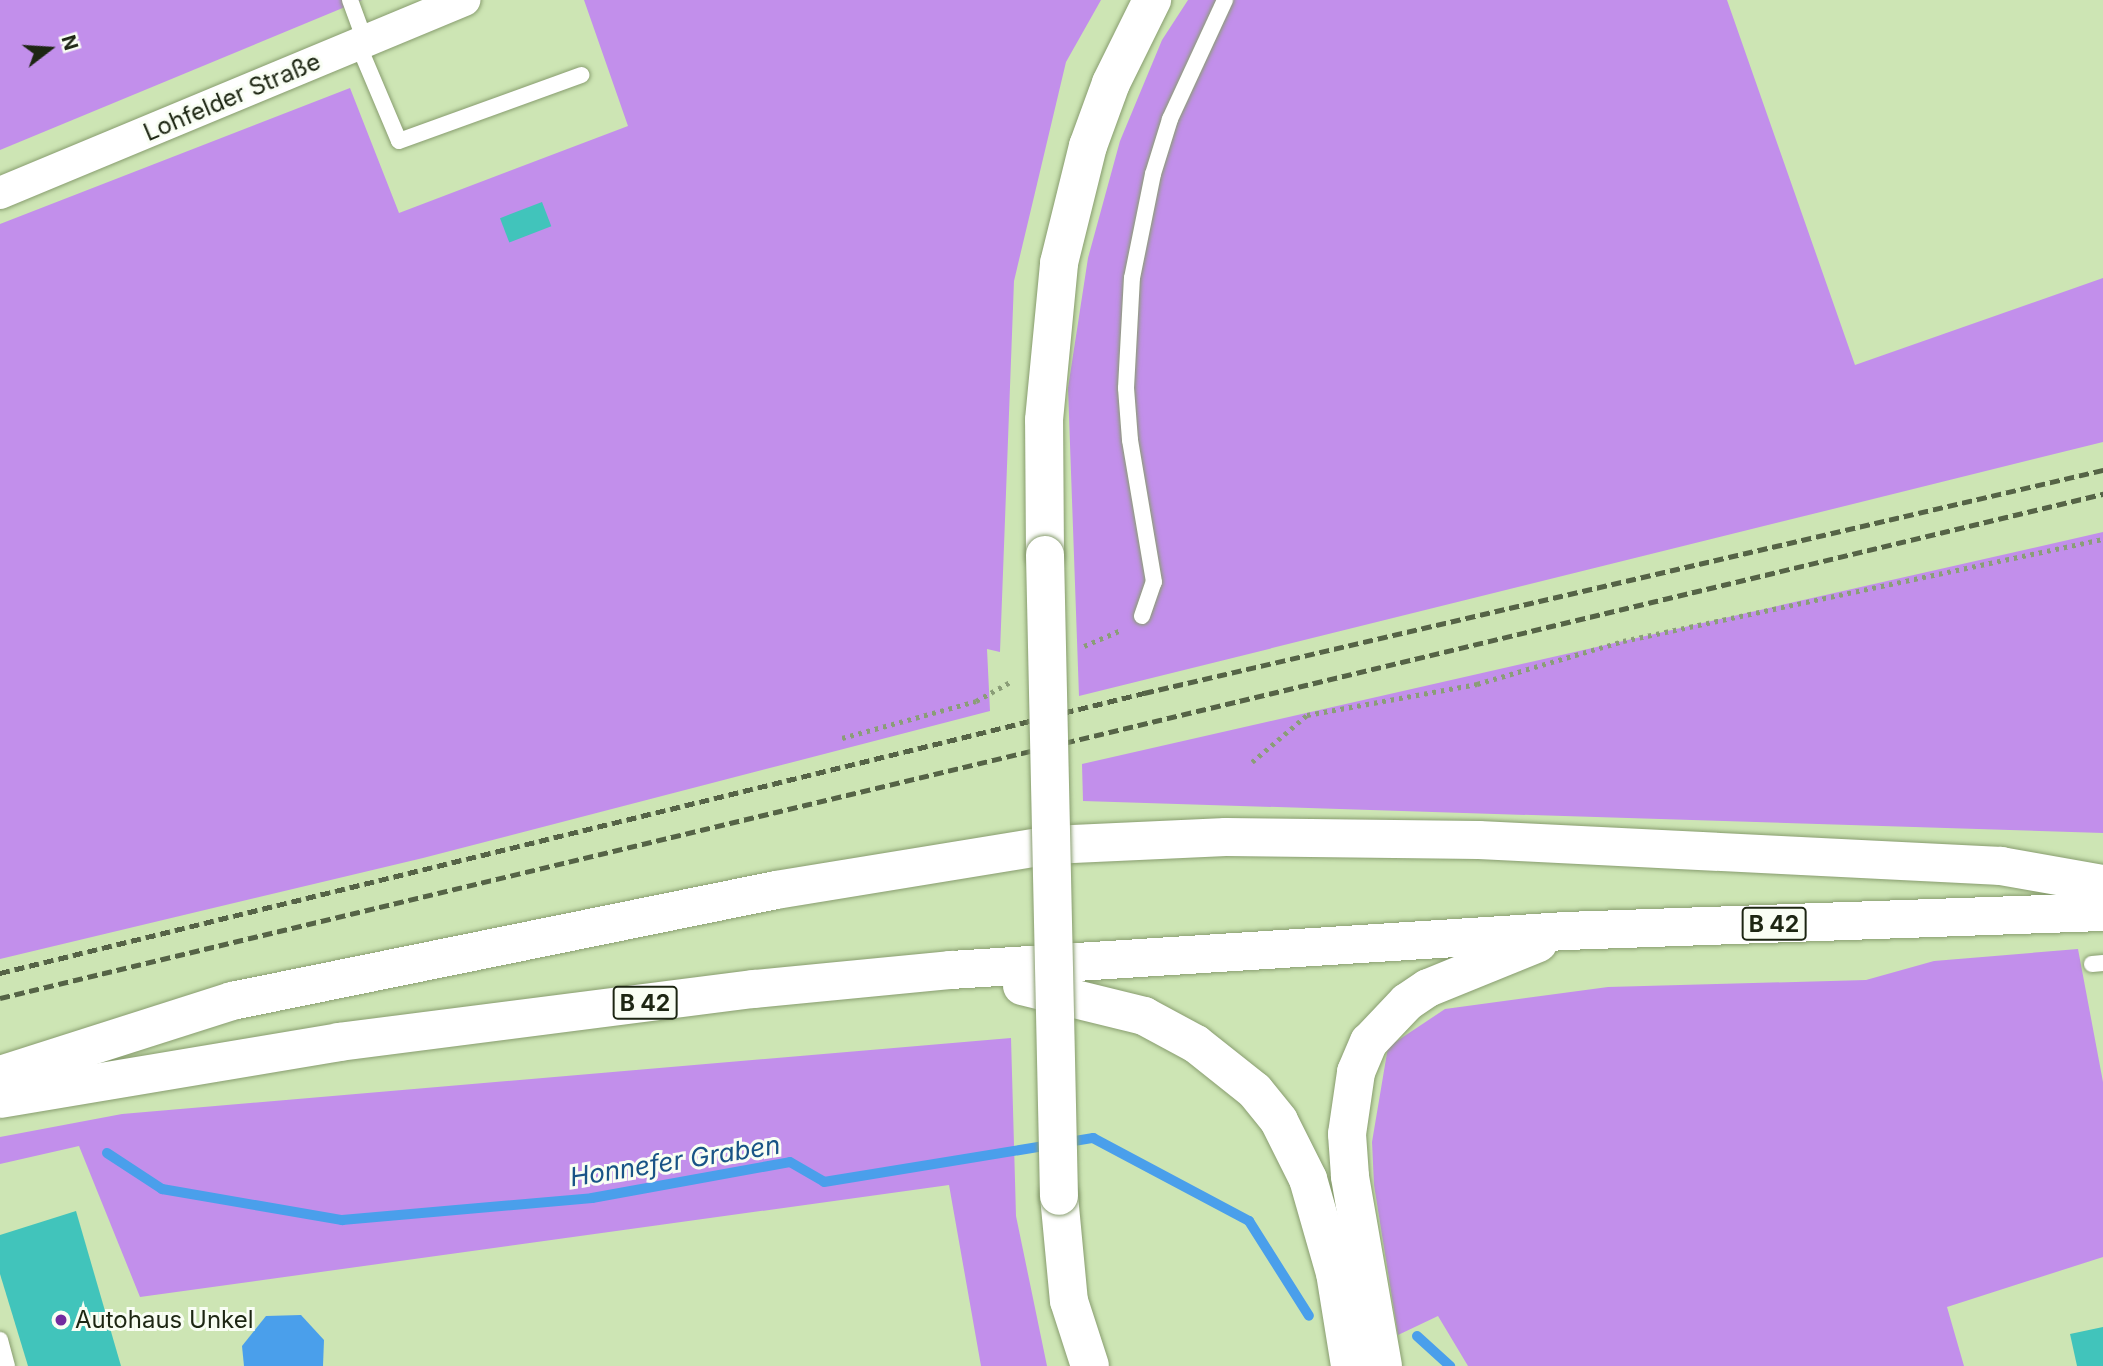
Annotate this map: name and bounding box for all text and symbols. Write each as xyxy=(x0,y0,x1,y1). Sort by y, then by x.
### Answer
north arrow xyxy=(14,14,84,84)
text: N xyxy=(56,32,83,53)
street label: Lohfelder Straße xyxy=(139,47,325,147)
road number: B 42 xyxy=(1741,904,1807,944)
road number: B 42 xyxy=(612,984,678,1022)
water label: Honnefer Graben xyxy=(568,1129,782,1193)
place label: Autohaus Unkel xyxy=(75,1306,254,1334)
marker: Autohaus Unkel xyxy=(53,1312,69,1328)

